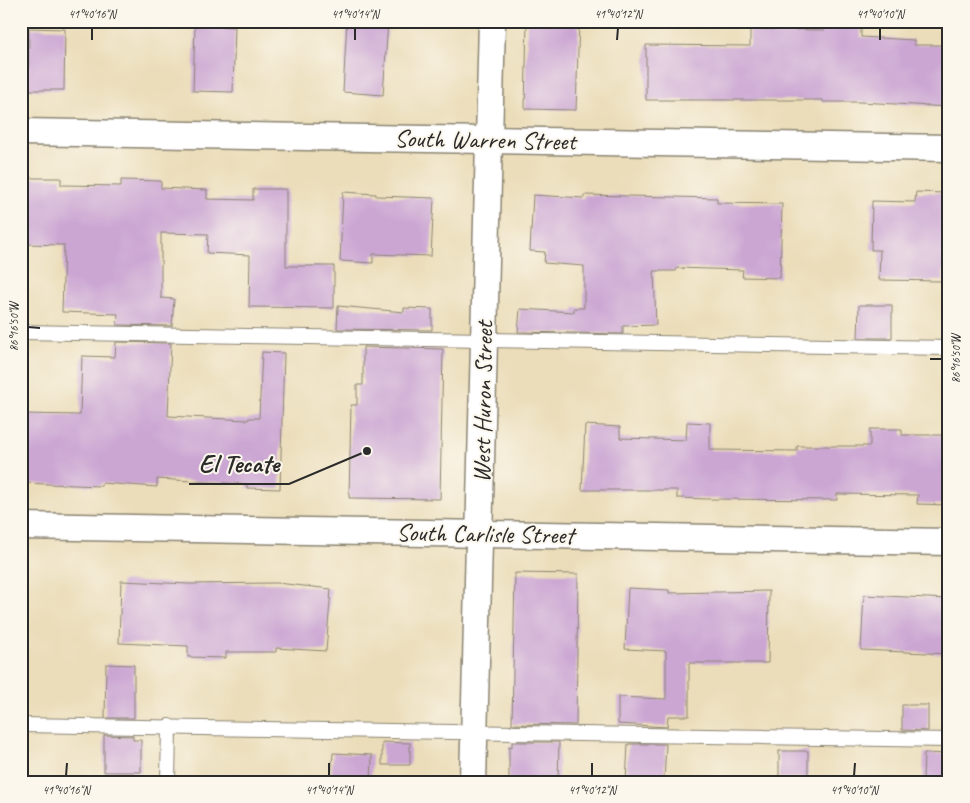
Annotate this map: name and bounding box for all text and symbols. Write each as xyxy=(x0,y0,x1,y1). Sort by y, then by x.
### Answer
text: 41°40'16"N xyxy=(68,6,117,22)
text: 41°40'14"N xyxy=(331,6,380,22)
text: 41°40'12"N xyxy=(594,6,643,22)
text: 41°40'10"N xyxy=(856,6,905,22)
street label: South Warren Street xyxy=(394,122,579,158)
text: 86°16'50"W xyxy=(6,300,22,351)
street label: West Huron Street xyxy=(466,318,500,483)
text: 86°16'50"W xyxy=(948,332,964,383)
callout: El Tecate xyxy=(189,443,289,484)
text: El Tecate xyxy=(199,447,281,480)
street label: South Carlisle Street xyxy=(396,516,578,552)
text: 41°40'16"N xyxy=(42,782,91,798)
text: 41°40'14"N xyxy=(305,782,354,798)
text: 41°40'12"N xyxy=(568,782,617,798)
text: 41°40'10"N xyxy=(830,782,879,798)

